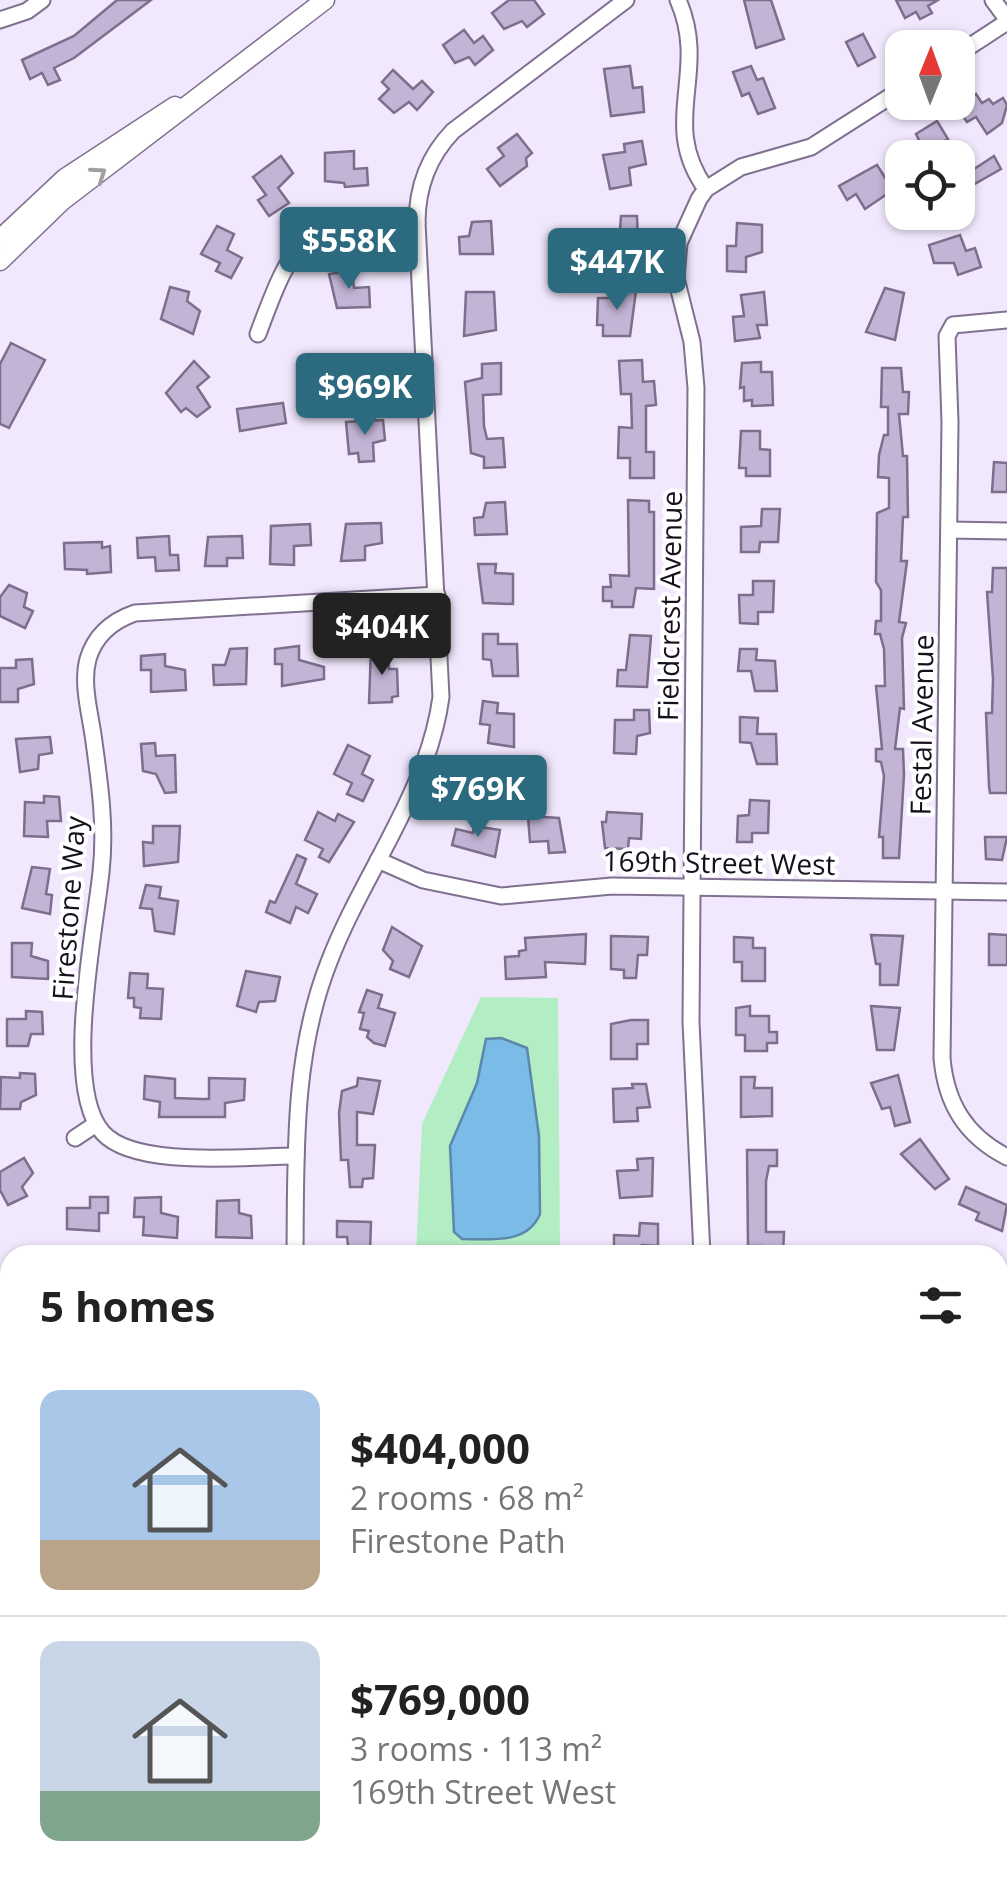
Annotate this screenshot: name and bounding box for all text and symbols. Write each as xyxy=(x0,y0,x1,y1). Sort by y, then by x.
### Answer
north arrow xyxy=(885,30,975,120)
map controls xyxy=(885,30,975,230)
button: locate xyxy=(885,140,975,230)
one-way arrow xyxy=(88,168,106,186)
pin: $558K xyxy=(279,207,419,292)
text: $558K xyxy=(302,218,396,261)
pin: $447K xyxy=(547,228,687,313)
text: $447K xyxy=(570,239,664,282)
pin: $969K xyxy=(295,353,435,438)
text: $969K xyxy=(318,364,412,407)
street label: Fieldcrest Avenue xyxy=(648,491,690,721)
pin: $404K xyxy=(312,593,452,678)
text: $404K xyxy=(335,604,429,647)
street label: Festal Avenue xyxy=(900,634,942,816)
pin: $769K xyxy=(408,755,548,840)
text: $769K xyxy=(431,766,525,809)
street label: Firestone Way xyxy=(43,814,93,1001)
street label: 169th Street West xyxy=(602,841,836,883)
text: 5 homes xyxy=(40,1277,215,1334)
icon: filters xyxy=(913,1278,968,1333)
text: $404,000 xyxy=(350,1419,530,1476)
icon: home xyxy=(120,1430,240,1550)
text: 2 rooms · 68 m² xyxy=(350,1476,584,1519)
text: Firestone Path xyxy=(350,1519,566,1562)
text: $769,000 xyxy=(350,1670,530,1727)
icon: home xyxy=(120,1681,240,1801)
text: 3 rooms · 113 m² xyxy=(350,1727,602,1770)
text: 169th Street West xyxy=(350,1770,616,1813)

